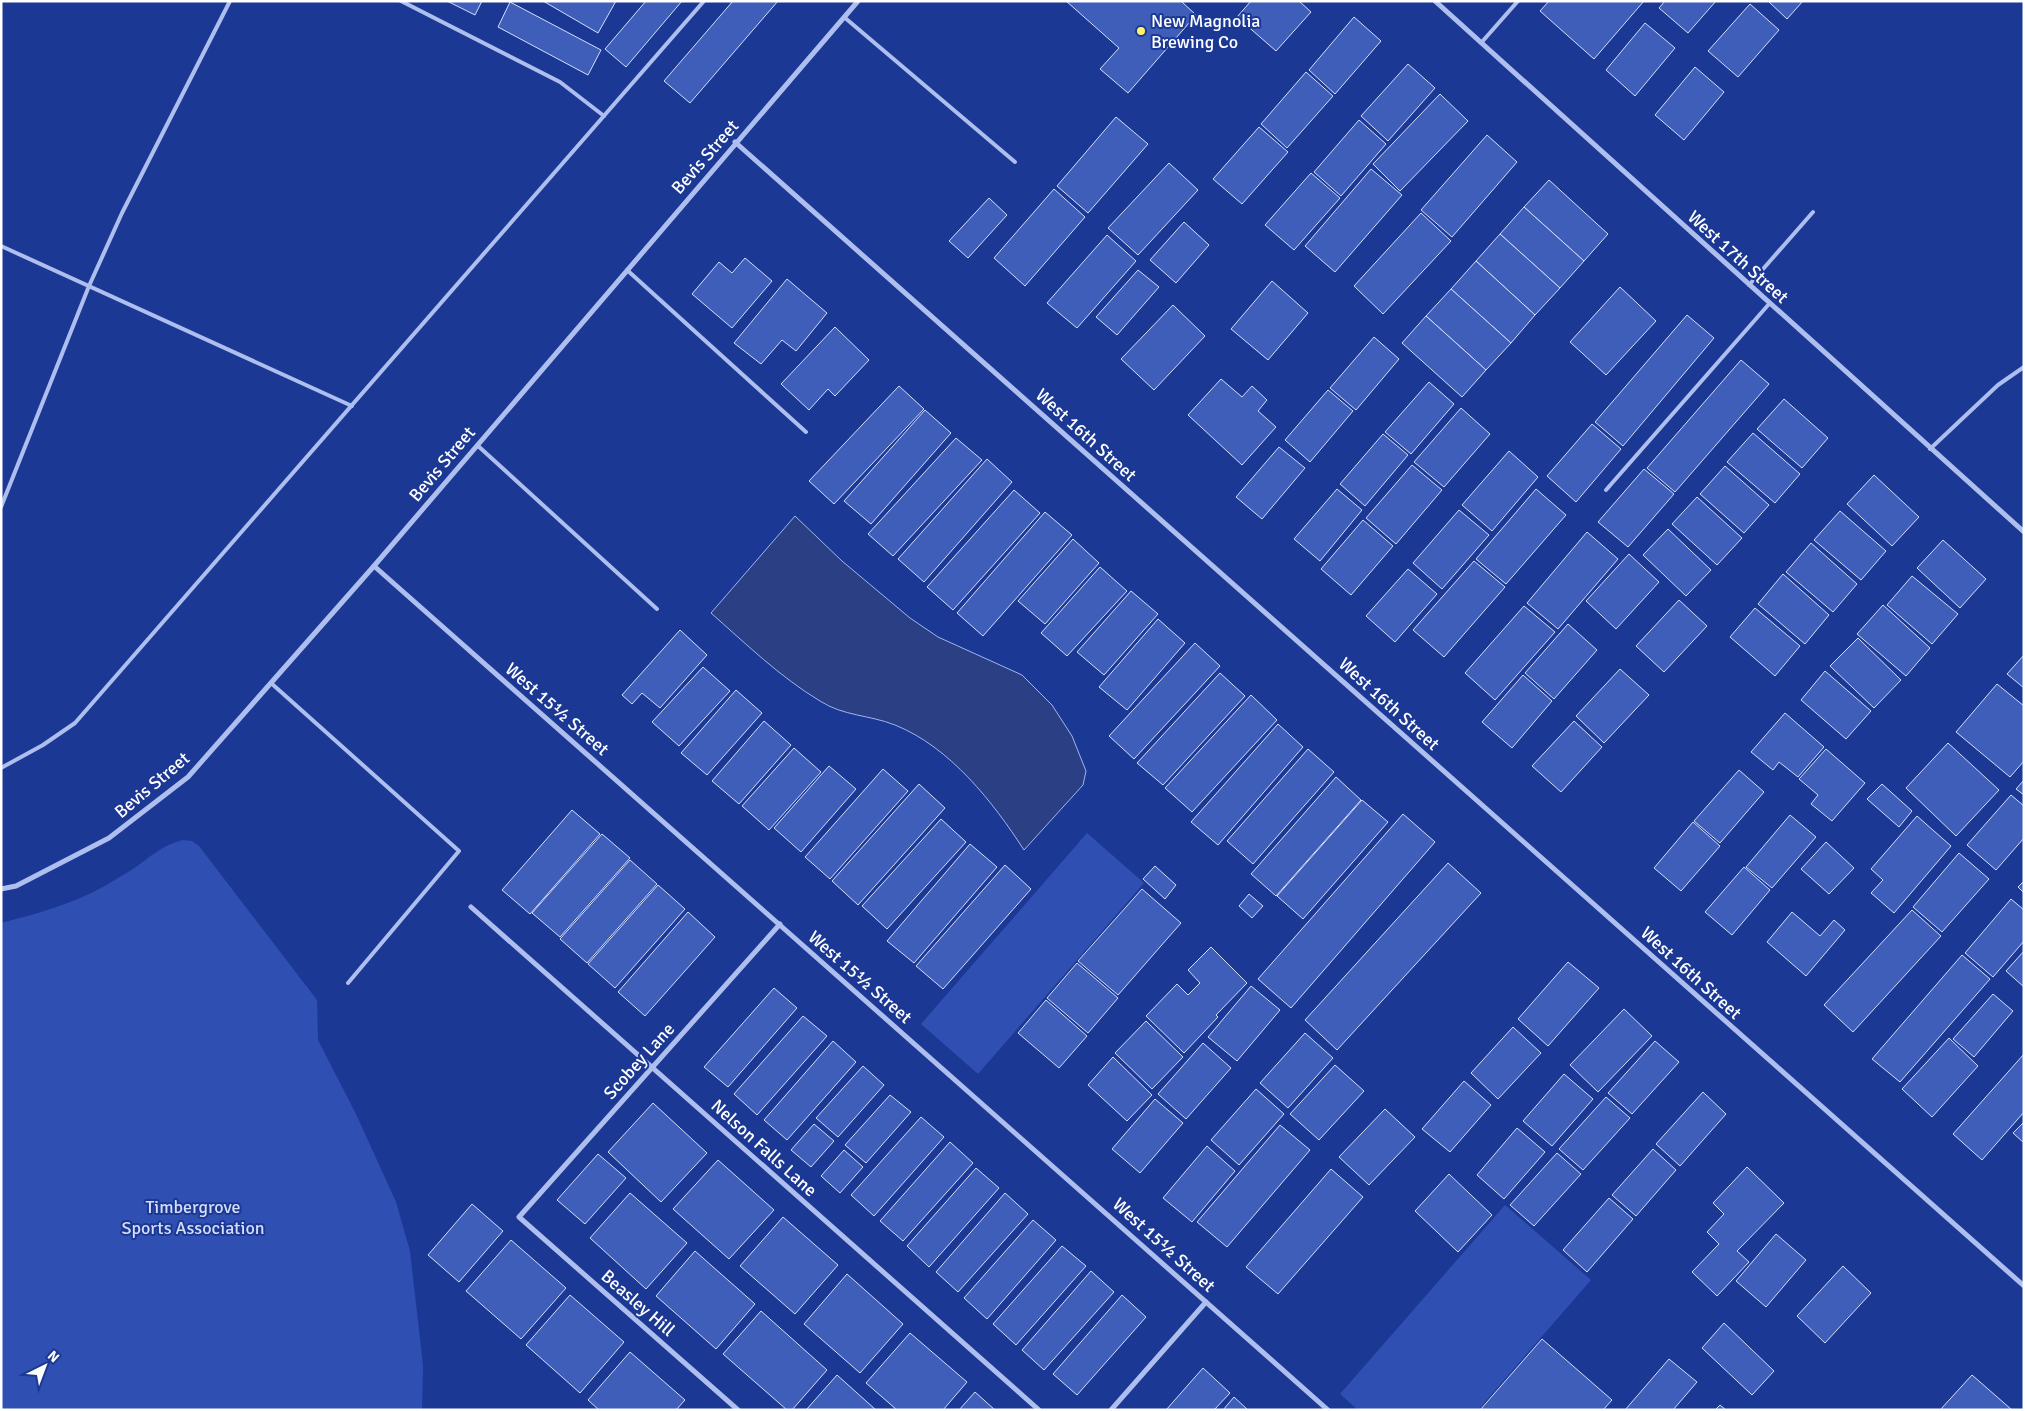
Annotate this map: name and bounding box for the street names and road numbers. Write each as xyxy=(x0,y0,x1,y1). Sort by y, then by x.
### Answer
street label: Bevis Street xyxy=(667,115,743,199)
street label: West 17th Street xyxy=(1683,206,1793,308)
street label: West 16th Street xyxy=(1031,384,1141,486)
street label: Bevis Street xyxy=(404,422,480,506)
street label: West 16th Street xyxy=(1334,653,1444,755)
street label: West 15½ Street xyxy=(501,658,613,760)
street label: Bevis Street xyxy=(110,747,194,823)
street label: West 16th Street xyxy=(1636,922,1746,1024)
street label: West 15½ Street xyxy=(804,926,916,1028)
street label: Scobey Lane xyxy=(599,1018,679,1104)
street label: Nelson Falls Lane xyxy=(707,1095,821,1201)
street label: West 15½ Street xyxy=(1108,1193,1220,1297)
street label: Beasley Hill xyxy=(597,1265,679,1341)

